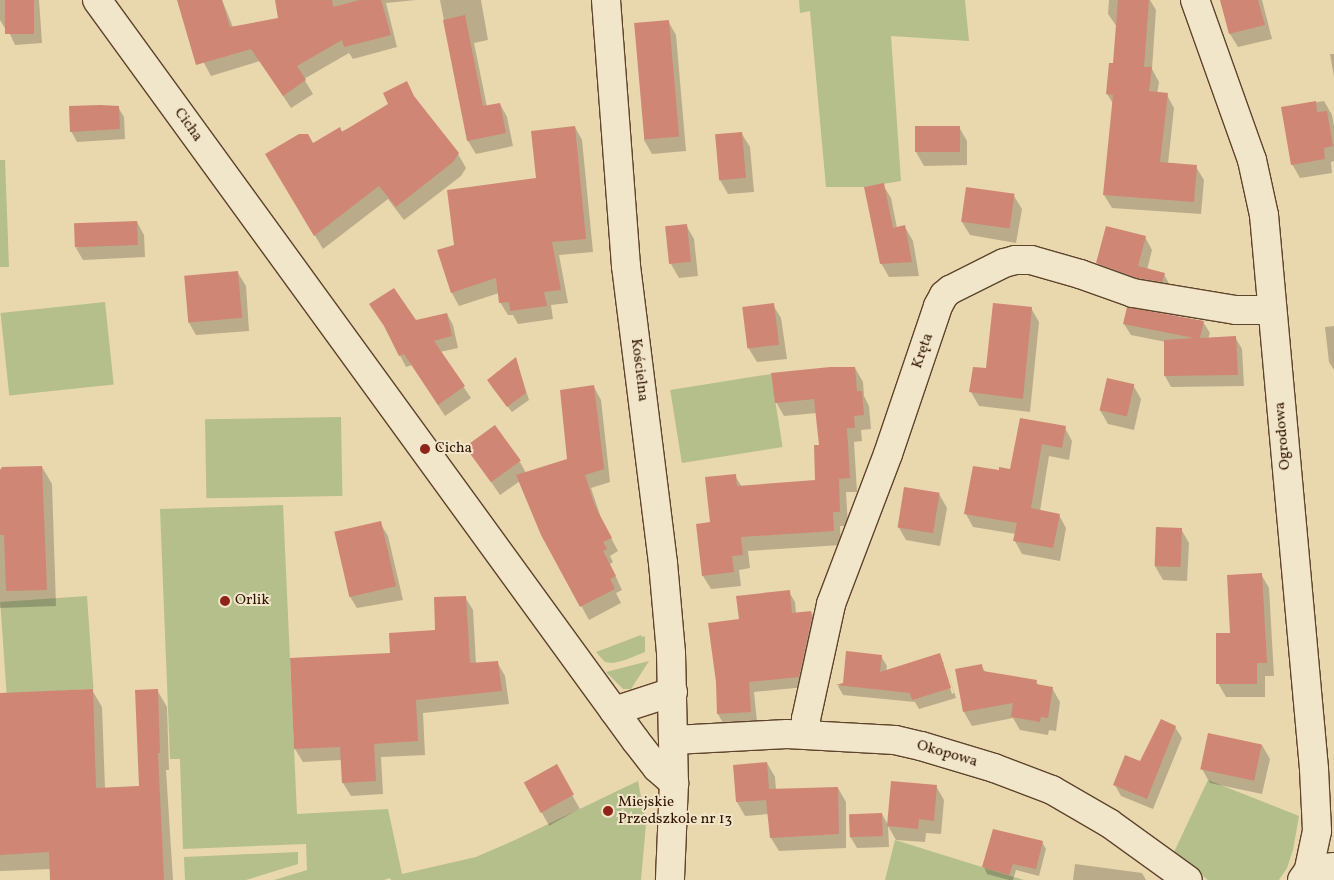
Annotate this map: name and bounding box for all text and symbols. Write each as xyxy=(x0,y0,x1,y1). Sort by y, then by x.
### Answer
street label: Cicha xyxy=(170,105,206,145)
street label: Kręta xyxy=(909,331,937,371)
street label: Kościelna xyxy=(626,338,652,402)
street label: Ogrodowa xyxy=(1271,401,1295,471)
place label: Cicha xyxy=(435,440,472,458)
marker: Cicha xyxy=(419,443,431,455)
place label: Orlik xyxy=(235,592,269,610)
marker: Orlik xyxy=(219,595,231,607)
street label: Okopowa xyxy=(915,737,979,771)
place label: Miejskie Przedszkole nr 13 xyxy=(618,793,732,828)
marker: Miejskie Przedszkole nr 13 xyxy=(602,805,614,817)

